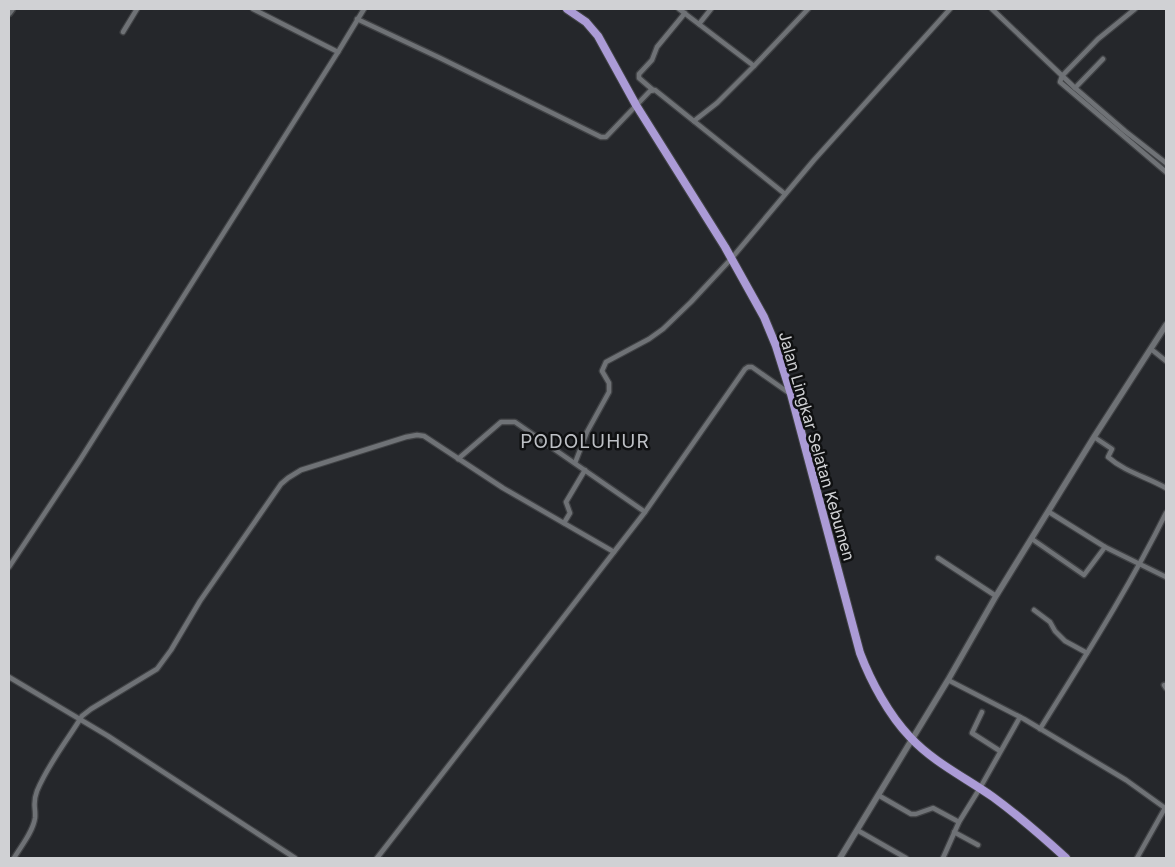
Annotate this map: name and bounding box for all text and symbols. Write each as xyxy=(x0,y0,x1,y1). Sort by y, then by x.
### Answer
street label: Jalan Lingkar Selatan Kebumen xyxy=(775,329,859,563)
district label: PODOLUHUR xyxy=(520,430,650,453)

